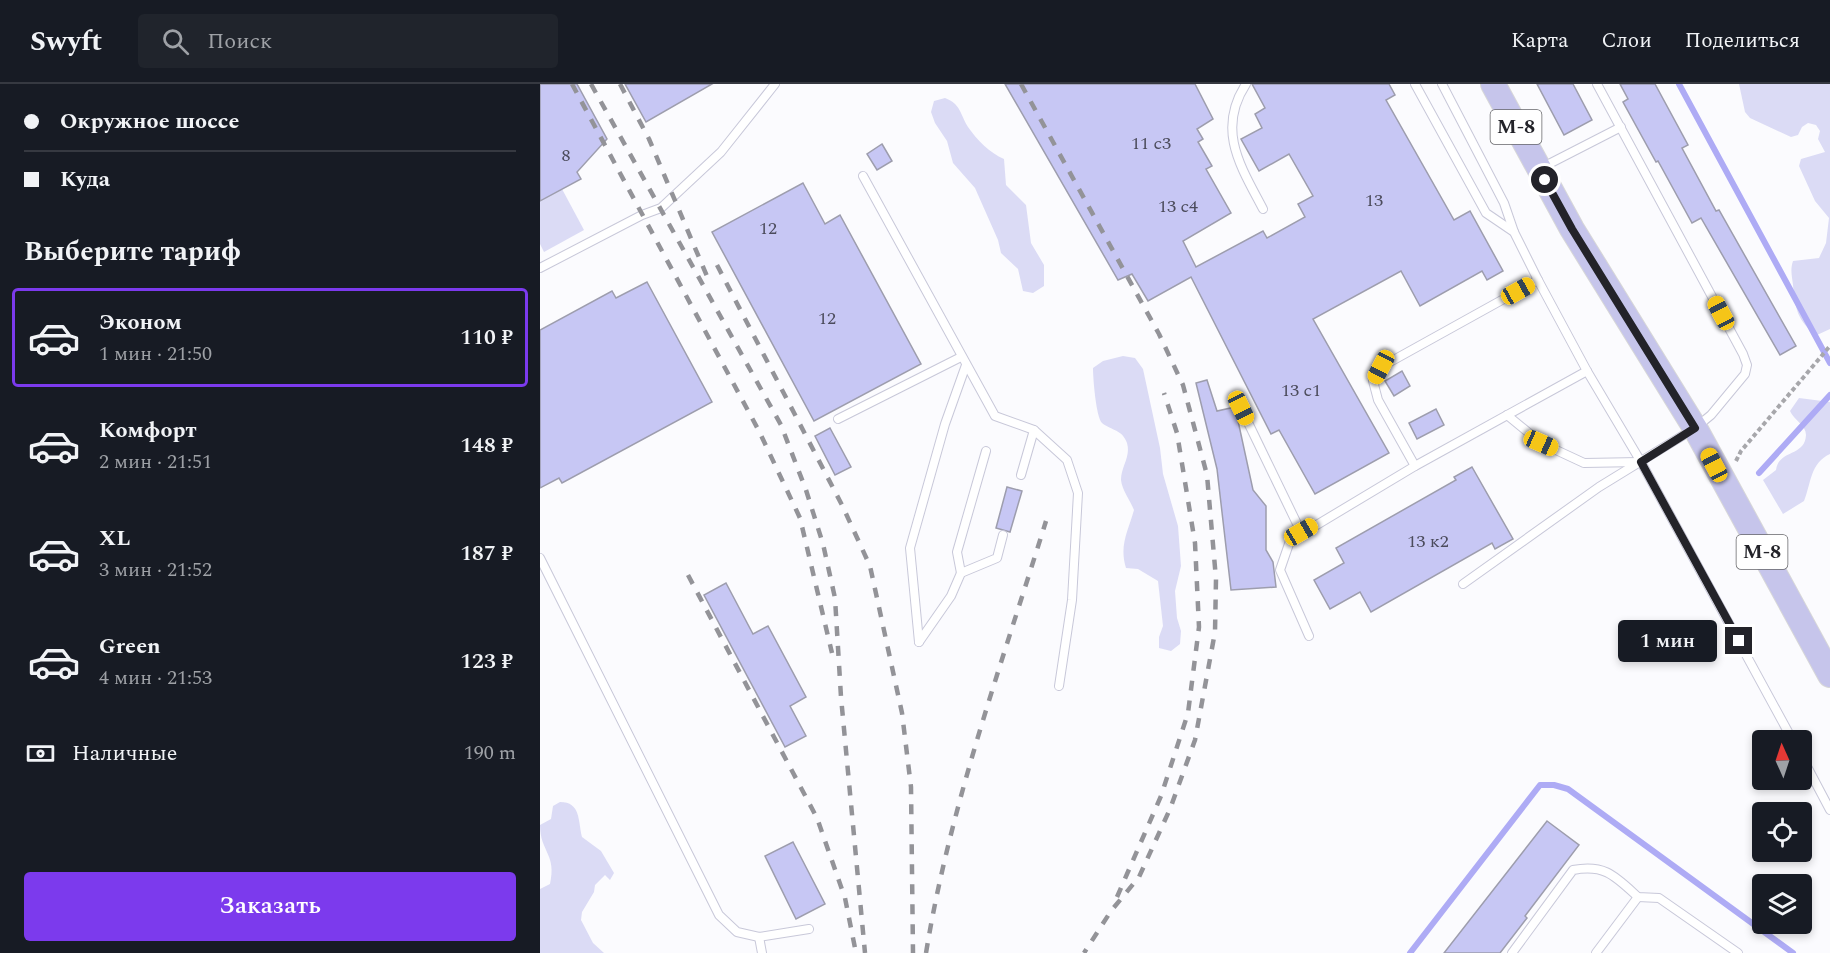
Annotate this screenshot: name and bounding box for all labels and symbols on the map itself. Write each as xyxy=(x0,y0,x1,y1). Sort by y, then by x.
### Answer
road number: М-8 xyxy=(1490,110,1542,144)
house number: 11 с3 xyxy=(1131,130,1171,157)
house number: 8 xyxy=(562,142,571,169)
route start xyxy=(1531,166,1558,193)
house number: 13 xyxy=(1365,187,1383,214)
house number: 13 с4 xyxy=(1158,193,1198,220)
house number: 12 xyxy=(759,215,777,242)
car xyxy=(1498,274,1538,308)
car xyxy=(1705,293,1737,333)
house number: 12 xyxy=(818,305,836,332)
car xyxy=(1365,347,1397,387)
house number: 13 с1 xyxy=(1281,377,1321,404)
car xyxy=(1225,388,1257,428)
car xyxy=(1521,427,1561,459)
car xyxy=(1698,445,1730,485)
car xyxy=(1281,515,1321,549)
house number: 13 к2 xyxy=(1407,528,1449,555)
road number: М-8 xyxy=(1736,535,1788,569)
callout: 1 мин xyxy=(1619,620,1718,662)
route end xyxy=(1725,627,1752,654)
north arrow xyxy=(1752,730,1812,790)

